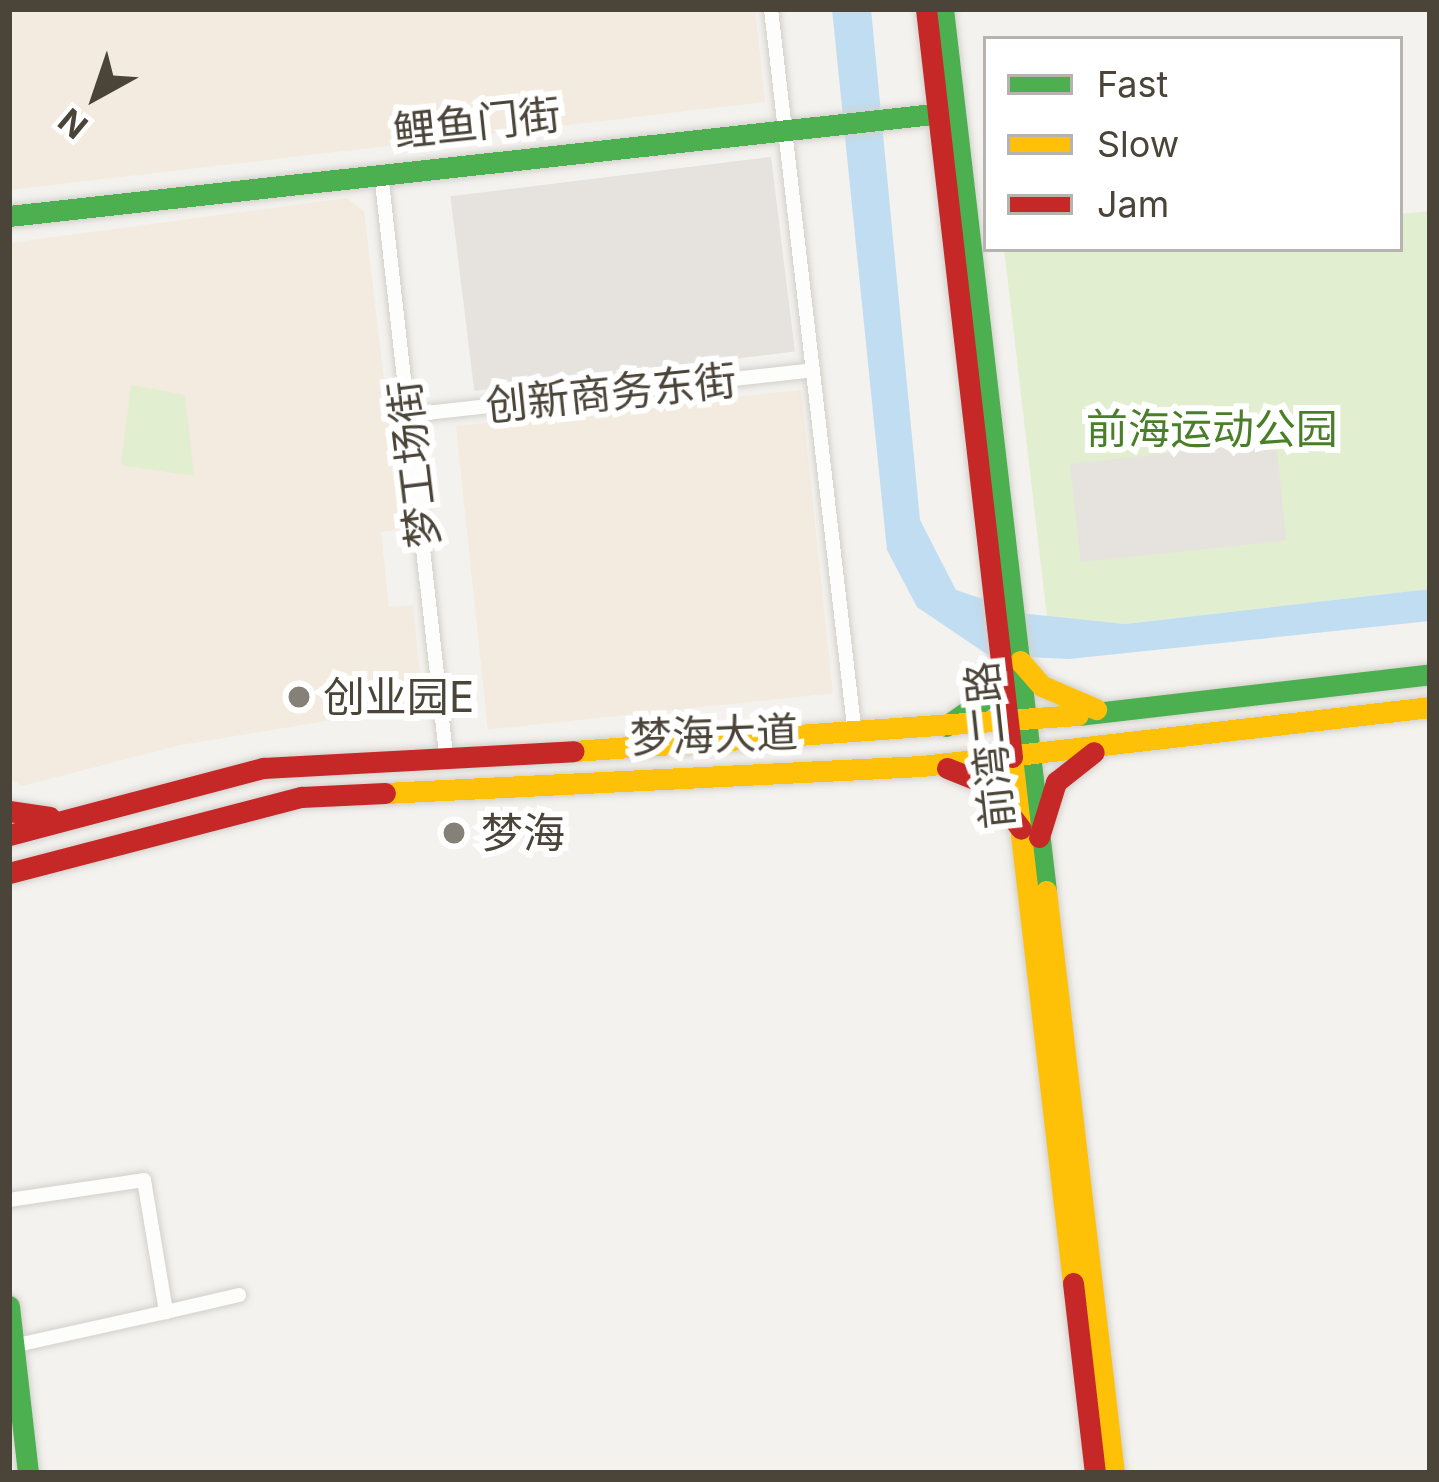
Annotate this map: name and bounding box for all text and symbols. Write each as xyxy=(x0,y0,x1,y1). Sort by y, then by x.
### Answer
north arrow xyxy=(36,36,156,156)
legend xyxy=(983,36,1403,252)
text: Fast xyxy=(1097,62,1168,106)
street label: 鲤鱼门街 xyxy=(391,89,563,157)
text: N xyxy=(50,100,95,147)
text: Slow xyxy=(1097,122,1179,166)
text: Jam xyxy=(1097,182,1169,226)
street label: 创新商务东街 xyxy=(483,355,739,431)
street label: 梦工场街 xyxy=(379,378,449,550)
park label: 前海运动公园 xyxy=(1086,404,1338,454)
street label: 前湾二路 xyxy=(956,659,1024,831)
place label: 创业园E xyxy=(323,672,474,722)
marker: 创业园E xyxy=(286,684,312,710)
street label: 梦海大道 xyxy=(629,707,799,763)
place label: 梦海 xyxy=(481,808,565,858)
marker: 梦海 xyxy=(438,817,470,849)

